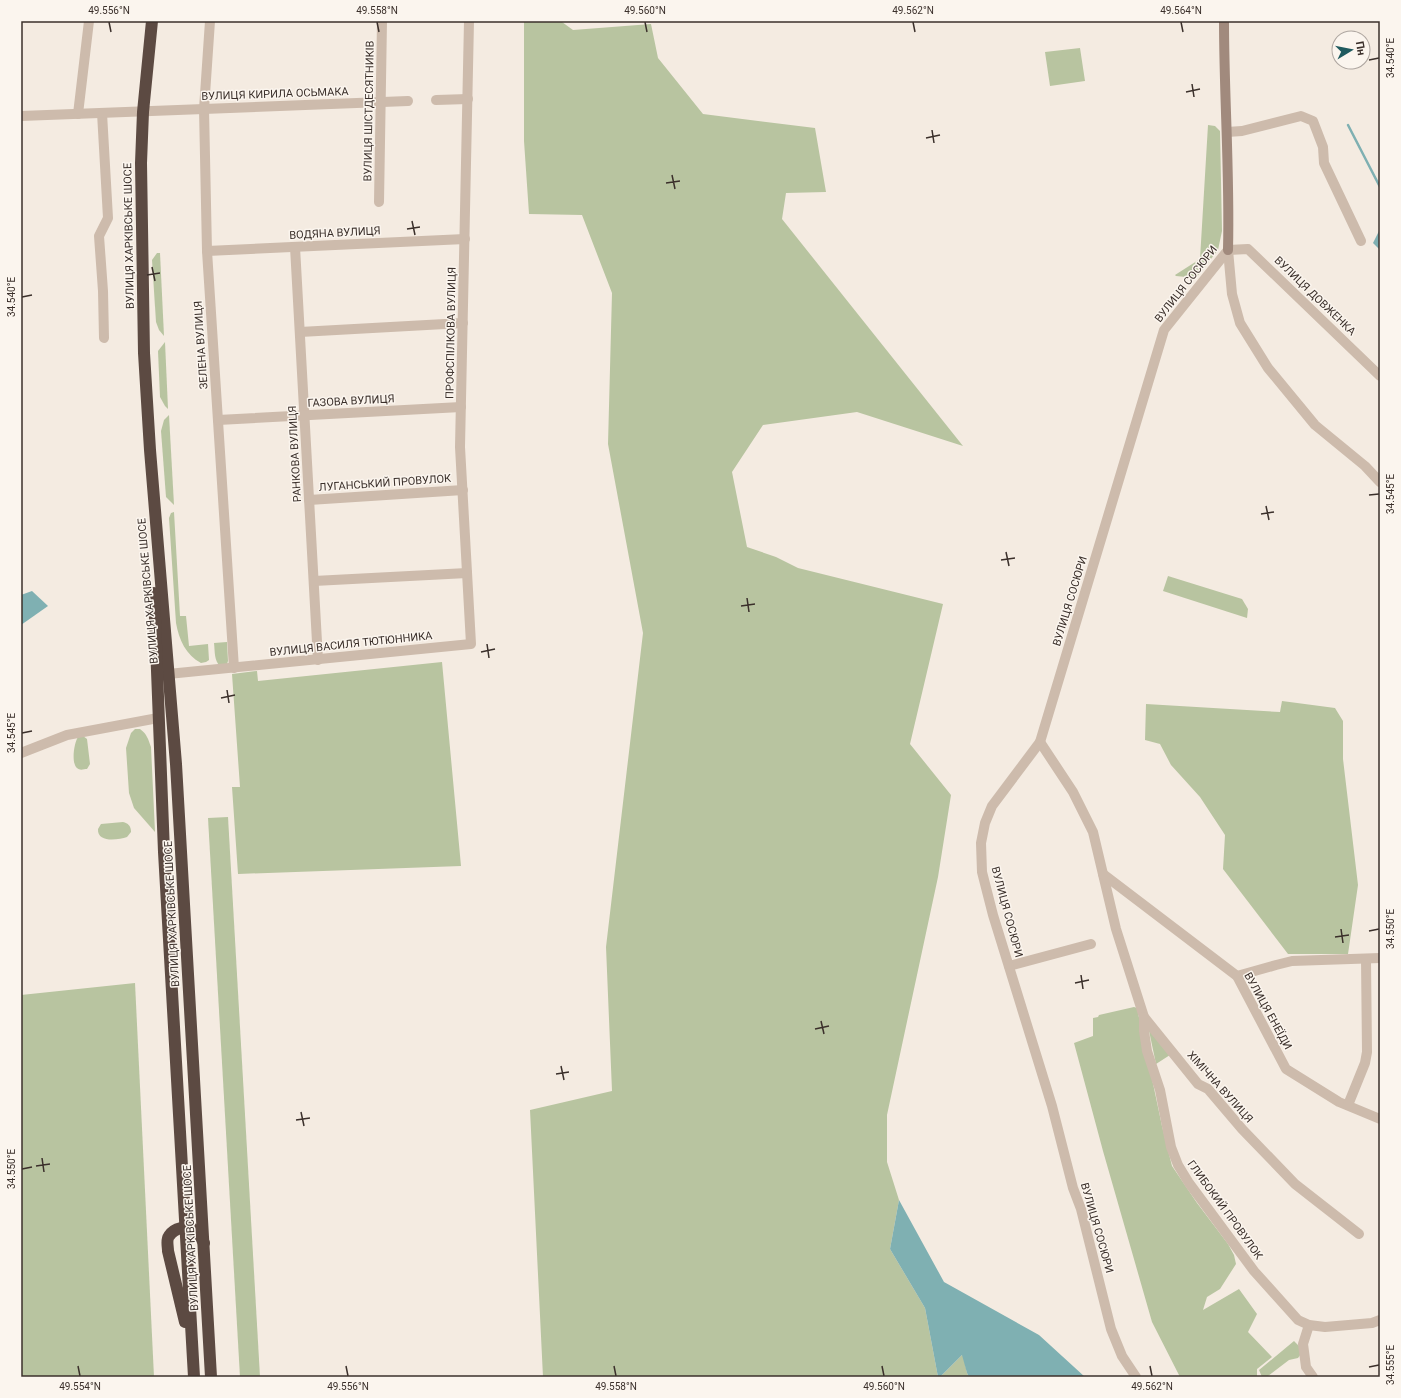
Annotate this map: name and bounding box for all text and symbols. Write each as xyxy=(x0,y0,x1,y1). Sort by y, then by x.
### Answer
text: 49.556°N xyxy=(88,5,130,16)
text: 49.558°N xyxy=(356,5,398,16)
text: 49.560°N xyxy=(624,5,666,16)
text: 49.562°N xyxy=(892,5,934,16)
text: 49.564°N xyxy=(1160,5,1202,16)
north arrow xyxy=(1331,30,1371,70)
text: 34.540°E xyxy=(1385,38,1396,78)
street label: ВУЛИЦЯ ШІСТДЕСЯТНИКІВ xyxy=(361,40,377,182)
text: Пн xyxy=(1353,40,1368,56)
street label: ВУЛИЦЯ КИРИЛА ОСЬМАКА xyxy=(201,85,350,103)
street label: ВУЛИЦЯ ХАРКІВСЬКЕ ШОСЕ xyxy=(121,163,137,309)
street label: ВОДЯНА ВУЛИЦЯ xyxy=(289,224,381,242)
street label: ВУЛИЦЯ СОСЮРИ xyxy=(1152,243,1220,325)
street label: ВУЛИЦЯ ДОВЖЕНКА xyxy=(1272,254,1359,339)
street label: ПРОФСПІЛКОВА ВУЛИЦЯ xyxy=(443,267,459,399)
text: 34.540°E xyxy=(6,277,17,317)
street label: ЗЕЛЕНА ВУЛИЦЯ xyxy=(191,300,211,390)
street label: ГАЗОВА ВУЛИЦЯ xyxy=(307,392,395,410)
street label: РАНКОВА ВУЛИЦЯ xyxy=(286,405,304,503)
street label: ЛУГАНСЬКИЙ ПРОВУЛОК xyxy=(318,472,452,494)
text: 34.545°E xyxy=(1385,474,1396,514)
street label: ВУЛИЦЯ ХАРКІВСЬКЕ ШОСЕ xyxy=(135,518,161,664)
street label: ВУЛИЦЯ СОСЮРИ xyxy=(1050,554,1090,648)
street label: ВУЛИЦЯ ВАСИЛЯ ТЮТЮННИКА xyxy=(269,629,434,659)
text: 34.545°E xyxy=(6,713,17,753)
street label: ВУЛИЦЯ ХАРКІВСЬКЕ ШОСЕ xyxy=(162,841,182,987)
street label: ВУЛИЦЯ СОСЮРИ xyxy=(989,865,1025,959)
text: 34.550°E xyxy=(1385,909,1396,949)
street label: ВУЛИЦЯ ЕНЕЇДИ xyxy=(1241,970,1295,1052)
street label: ХІМІЧНА ВУЛИЦЯ xyxy=(1184,1049,1256,1125)
text: 34.550°E xyxy=(6,1149,17,1189)
street label: ГЛИБОКИЙ ПРОВУЛОК xyxy=(1185,1158,1266,1263)
street label: ВУЛИЦЯ ХАРКІВСЬКЕ ШОСЕ xyxy=(181,1165,201,1311)
street label: ВУЛИЦЯ СОСЮРИ xyxy=(1078,1181,1116,1275)
text: 34.555°E xyxy=(1385,1345,1396,1385)
text: 49.554°N xyxy=(59,1381,101,1392)
text: 49.556°N xyxy=(327,1381,369,1392)
text: 49.558°N xyxy=(595,1381,637,1392)
text: 49.560°N xyxy=(863,1381,905,1392)
text: 49.562°N xyxy=(1131,1381,1173,1392)

